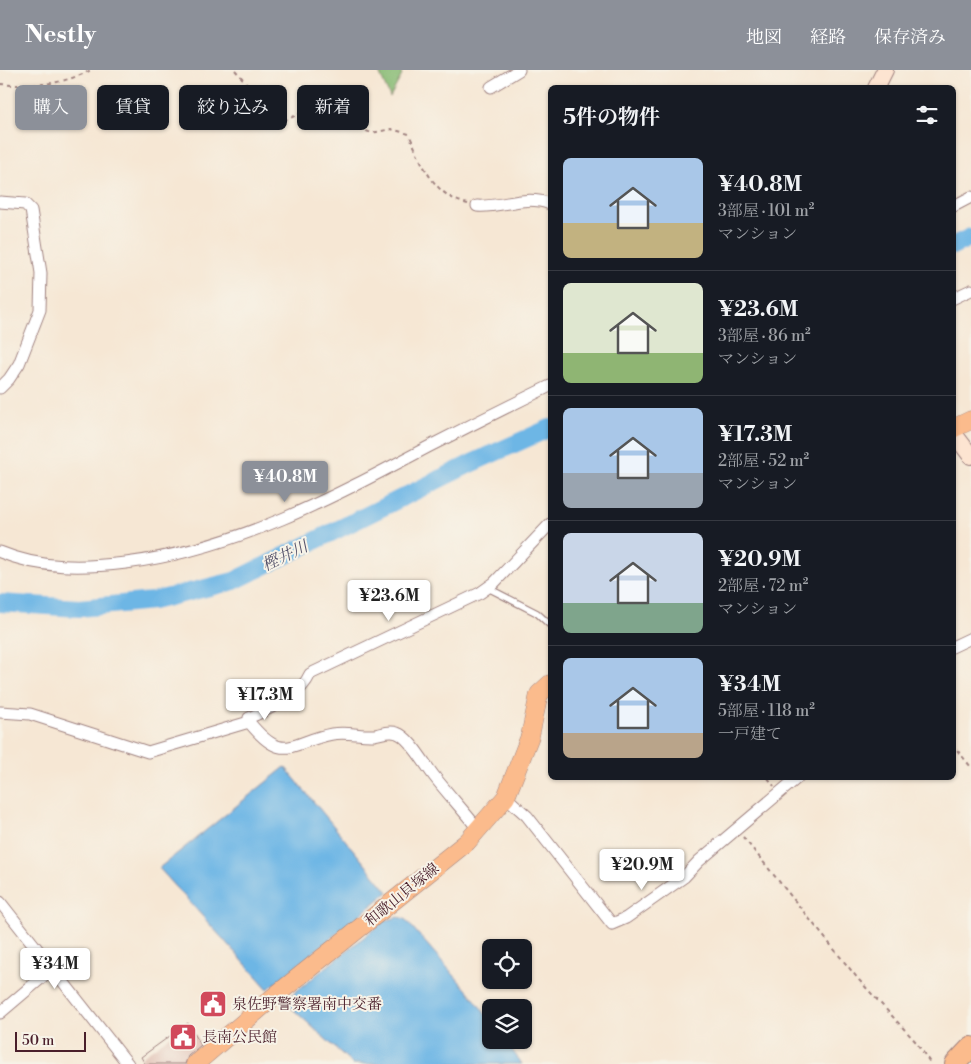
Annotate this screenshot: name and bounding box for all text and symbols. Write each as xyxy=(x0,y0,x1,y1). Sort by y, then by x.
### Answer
text: Nestly xyxy=(25,20,96,50)
text: 地図 xyxy=(746,26,782,49)
text: 経路 xyxy=(810,26,846,49)
text: 保存済み xyxy=(874,26,946,49)
chip: 購入 xyxy=(15,85,87,130)
chip: 賃貸 xyxy=(97,85,169,130)
chip: 絞り込み xyxy=(179,85,287,130)
chip: 新着 xyxy=(297,85,369,130)
icon: filters xyxy=(913,101,941,129)
text: 5件の物件 xyxy=(563,105,660,131)
text: ¥40.8M xyxy=(718,172,802,198)
icon: home xyxy=(603,178,663,238)
text: 3部屋 · 101 m² xyxy=(718,201,814,221)
text: マンション xyxy=(718,224,797,244)
text: ¥23.6M xyxy=(718,297,798,323)
icon: home xyxy=(603,303,663,363)
text: 3部屋 · 86 m² xyxy=(718,326,811,346)
text: マンション xyxy=(718,349,797,369)
text: ¥17.3M xyxy=(718,422,792,448)
icon: home xyxy=(603,428,663,488)
text: 2部屋 · 52 m² xyxy=(718,451,809,471)
pin: ¥40.8M xyxy=(244,460,326,503)
text: ¥40.8M xyxy=(253,467,317,487)
text: マンション xyxy=(718,474,797,494)
water label: 樫井川 xyxy=(259,536,313,576)
text: ¥20.9M xyxy=(718,547,801,573)
icon: home xyxy=(603,553,663,613)
text: 2部屋 · 72 m² xyxy=(718,576,808,596)
pin: ¥23.6M xyxy=(348,580,430,622)
text: ¥23.6M xyxy=(358,586,420,606)
text: マンション xyxy=(718,599,797,619)
text: ¥34M xyxy=(718,672,781,698)
pin: ¥17.3M xyxy=(224,678,306,721)
icon: home xyxy=(603,678,663,738)
text: ¥17.3M xyxy=(237,685,293,705)
text: 5部屋 · 118 m² xyxy=(718,701,815,721)
text: 一戸建て xyxy=(718,724,782,744)
pin: ¥20.9M xyxy=(601,848,683,891)
text: ¥20.9M xyxy=(610,855,674,875)
street label: 和歌山貝塚線 xyxy=(361,859,443,931)
map controls xyxy=(482,939,532,1049)
button: locate xyxy=(482,939,532,989)
pin: ¥34M xyxy=(25,948,85,990)
text: ¥34M xyxy=(31,954,79,974)
public building icon: 泉佐野警察署南中交番 xyxy=(198,989,228,1019)
place label: 泉佐野警察署南中交番 xyxy=(232,995,382,1014)
button: layers xyxy=(482,999,532,1049)
public building icon: 長南公民館 xyxy=(168,1022,198,1052)
place label: 長南公民館 xyxy=(202,1028,277,1047)
scale bar xyxy=(15,1029,86,1052)
text: 50 m xyxy=(22,1032,54,1050)

